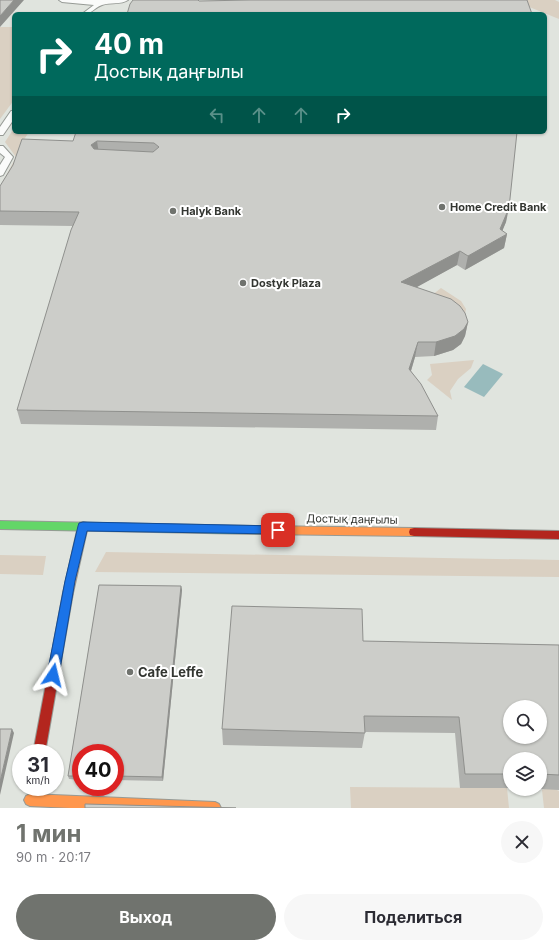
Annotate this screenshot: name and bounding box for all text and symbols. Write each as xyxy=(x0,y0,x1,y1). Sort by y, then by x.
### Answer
text: 40 m xyxy=(94,27,164,61)
icon: right xyxy=(28,28,80,80)
text: Достық даңғылы xyxy=(94,61,244,82)
icon: left xyxy=(206,104,228,126)
icon: ahead xyxy=(248,104,270,126)
icon: ahead xyxy=(290,104,312,126)
icon: right xyxy=(332,104,354,126)
place label: Home Credit Bank xyxy=(450,200,547,214)
marker: Home Credit Bank xyxy=(437,202,447,212)
place label: Halyk Bank xyxy=(181,204,242,218)
marker: Halyk Bank xyxy=(168,206,178,216)
place label: Dostyk Plaza xyxy=(251,276,321,290)
marker: Dostyk Plaza xyxy=(238,278,248,288)
street label: Достық даңғылы xyxy=(306,511,398,527)
pin xyxy=(261,513,295,547)
icon: arrive xyxy=(267,519,289,541)
position arrow xyxy=(32,654,74,696)
place label: Cafe Leffe xyxy=(138,664,204,680)
marker: Cafe Leffe xyxy=(125,667,135,677)
map controls xyxy=(503,700,547,796)
button: search xyxy=(503,700,547,744)
speed limit sign: 40 xyxy=(72,744,124,796)
button: layers xyxy=(503,752,547,796)
text: 31 xyxy=(27,753,49,777)
text: km/h xyxy=(26,774,50,786)
text: 1 мин xyxy=(16,819,81,848)
button: close xyxy=(501,821,543,863)
text: 90 m · 20:17 xyxy=(16,849,91,865)
button: Выход xyxy=(16,894,276,940)
button: Поделиться xyxy=(284,894,543,940)

